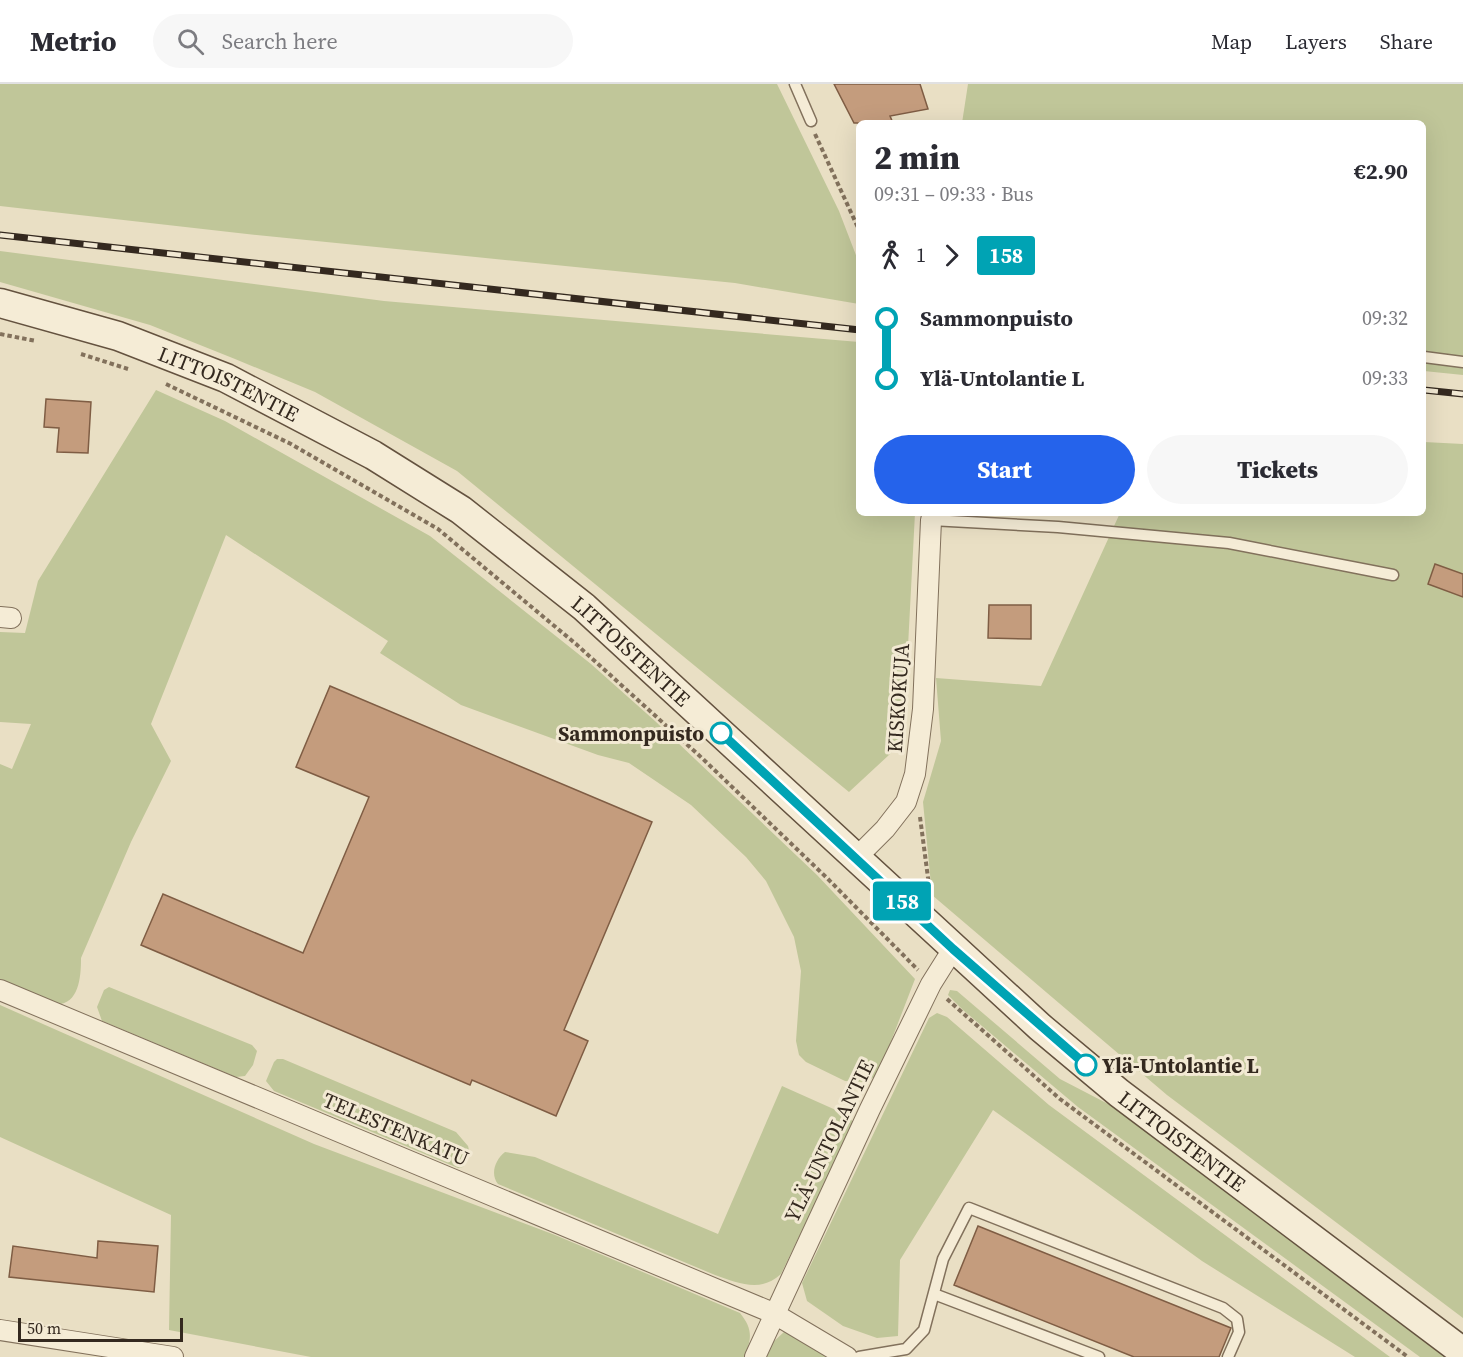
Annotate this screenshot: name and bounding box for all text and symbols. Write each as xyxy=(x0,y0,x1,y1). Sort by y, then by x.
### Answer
search box xyxy=(153,14,573,68)
text: Metrio xyxy=(30,22,117,60)
icon: search xyxy=(174,25,207,58)
text: Search here xyxy=(222,26,338,56)
text: Map xyxy=(1211,27,1252,56)
text: Layers xyxy=(1285,27,1347,56)
text: Share xyxy=(1380,27,1433,56)
text: 2 min xyxy=(874,135,960,180)
text: €2.90 xyxy=(1354,156,1408,186)
text: 09:31 – 09:33 · Bus xyxy=(874,180,1033,208)
icon: walk xyxy=(874,239,907,272)
icon: forward xyxy=(935,239,968,272)
text: 1 xyxy=(916,241,926,269)
text: 158 xyxy=(989,241,1023,270)
text: Sammonpuisto xyxy=(920,303,1073,333)
text: 09:32 xyxy=(1362,304,1408,332)
street label: LITTOISTENTIE xyxy=(154,339,304,428)
text: Ylä-Untolantie L xyxy=(920,363,1084,393)
text: 09:33 xyxy=(1362,364,1408,392)
button: Start xyxy=(874,435,1135,504)
button: Tickets xyxy=(1147,435,1408,504)
street label: LITTOISTENTIE xyxy=(566,588,697,713)
street label: KISKOKUJA xyxy=(880,642,916,754)
place label: Sammonpuisto xyxy=(558,719,704,748)
marker: Sammonpuisto xyxy=(710,722,732,744)
line badge: 158 xyxy=(868,882,936,920)
text: 158 xyxy=(885,887,919,916)
place label: Ylä-Untolantie L xyxy=(1102,1051,1259,1080)
marker: Ylä-Untolantie L xyxy=(1075,1054,1097,1076)
street label: YLÄ-UNTOLANTIE xyxy=(777,1055,881,1227)
street label: LITTOISTENTIE xyxy=(1113,1083,1252,1198)
street label: TELESTENKATU xyxy=(319,1085,473,1173)
scale bar xyxy=(18,1315,183,1342)
text: 50 m xyxy=(27,1317,61,1339)

